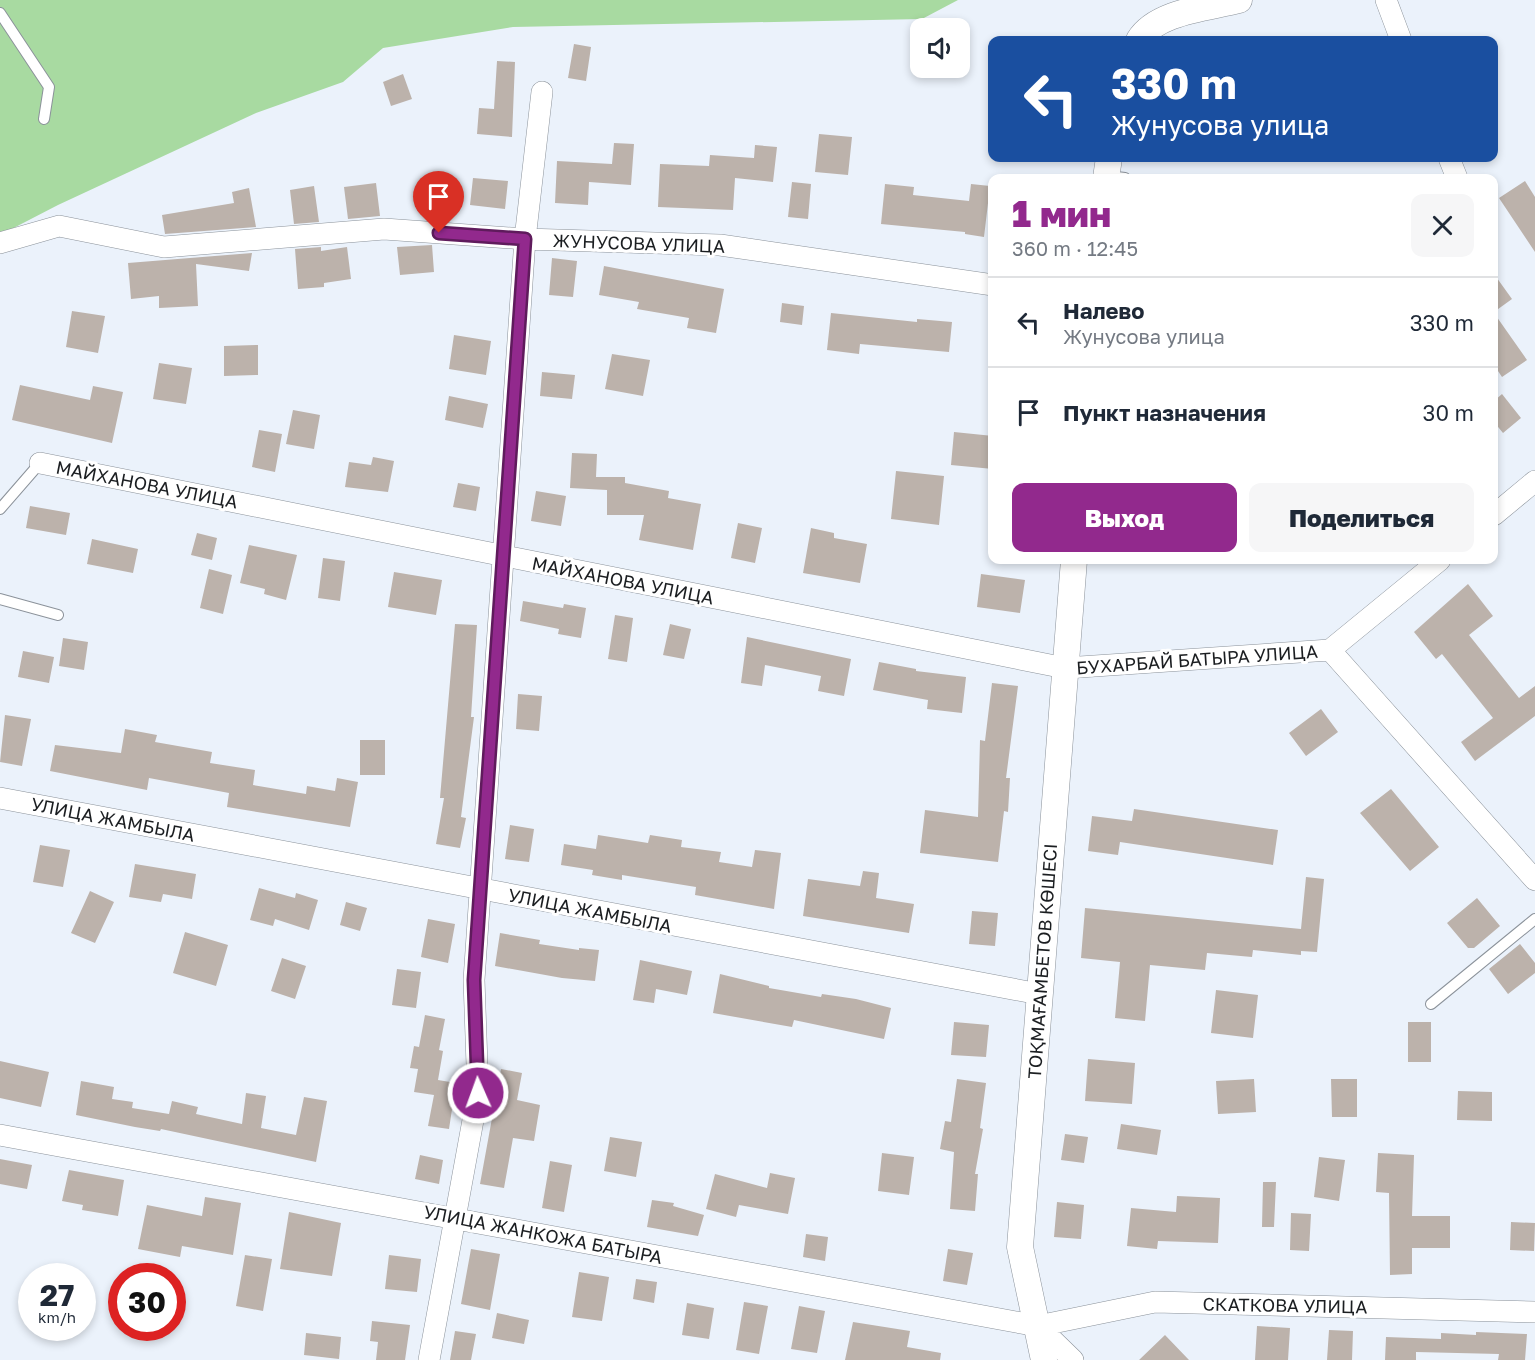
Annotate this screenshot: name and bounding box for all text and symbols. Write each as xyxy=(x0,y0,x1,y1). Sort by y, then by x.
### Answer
map controls xyxy=(910,18,970,78)
button: sound xyxy=(910,18,970,78)
text: 330 m xyxy=(1111,58,1237,108)
icon: left xyxy=(1012,60,1090,138)
text: Жунусова улица xyxy=(1111,109,1329,141)
pin xyxy=(413,171,464,233)
icon: arrive xyxy=(422,180,455,213)
text: 1 мин xyxy=(1012,192,1111,235)
button: close xyxy=(1411,194,1474,257)
street label: ЖУНУСОВА УЛИЦА xyxy=(552,229,726,257)
text: 360 m · 12:45 xyxy=(1012,236,1138,260)
text: Налево xyxy=(1063,297,1145,324)
icon: left xyxy=(1012,306,1045,339)
text: 330 m xyxy=(1410,309,1474,336)
text: Жунусова улица xyxy=(1063,324,1225,348)
icon: arrive xyxy=(1012,396,1045,429)
text: Пункт назначения xyxy=(1063,399,1266,426)
text: 30 m xyxy=(1423,399,1474,426)
street label: МАЙХАНОВА УЛИЦА xyxy=(54,456,240,512)
button: Выход xyxy=(1012,483,1237,552)
button: Поделиться xyxy=(1249,483,1474,552)
street label: МАЙХАНОВА УЛИЦА xyxy=(530,552,716,608)
street label: БУХАРБАЙ БАТЫРА УЛИЦА xyxy=(1076,640,1318,678)
street label: УЛИЦА ЖАМБЫЛА xyxy=(29,792,197,846)
street label: ТОҚМАҒАМБЕТОВ КӨШЕСІ xyxy=(1023,843,1061,1079)
street label: УЛИЦА ЖАМБЫЛА xyxy=(506,883,674,937)
position arrow xyxy=(446,1061,510,1125)
street label: УЛИЦА ЖАНКОЖА БАТЫРА xyxy=(422,1200,664,1268)
speed limit sign: 30 xyxy=(108,1263,186,1341)
text: 27 xyxy=(40,1277,74,1313)
street label: СКАТКОВА УЛИЦА xyxy=(1202,1293,1368,1317)
text: km/h xyxy=(38,1308,76,1326)

